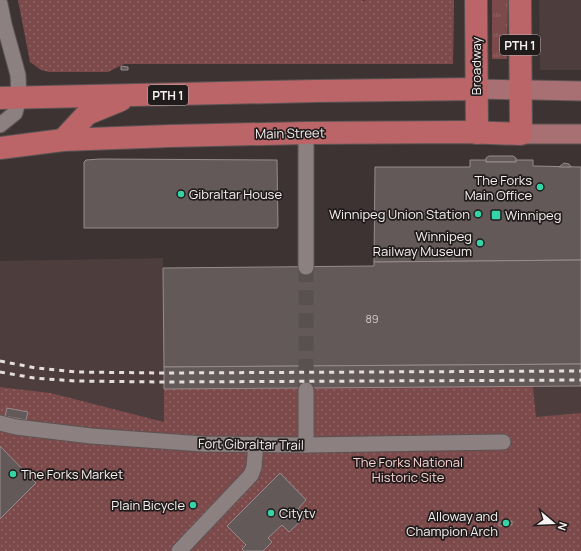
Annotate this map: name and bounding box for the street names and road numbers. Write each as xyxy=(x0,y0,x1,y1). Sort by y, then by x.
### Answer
road number: PTH 1 xyxy=(500,35,540,55)
street label: Broadway xyxy=(467,37,485,95)
road number: PTH 1 xyxy=(148,85,188,105)
street label: Main Street xyxy=(255,123,325,143)
street label: Fort Gibraltar Trail xyxy=(198,434,304,454)

